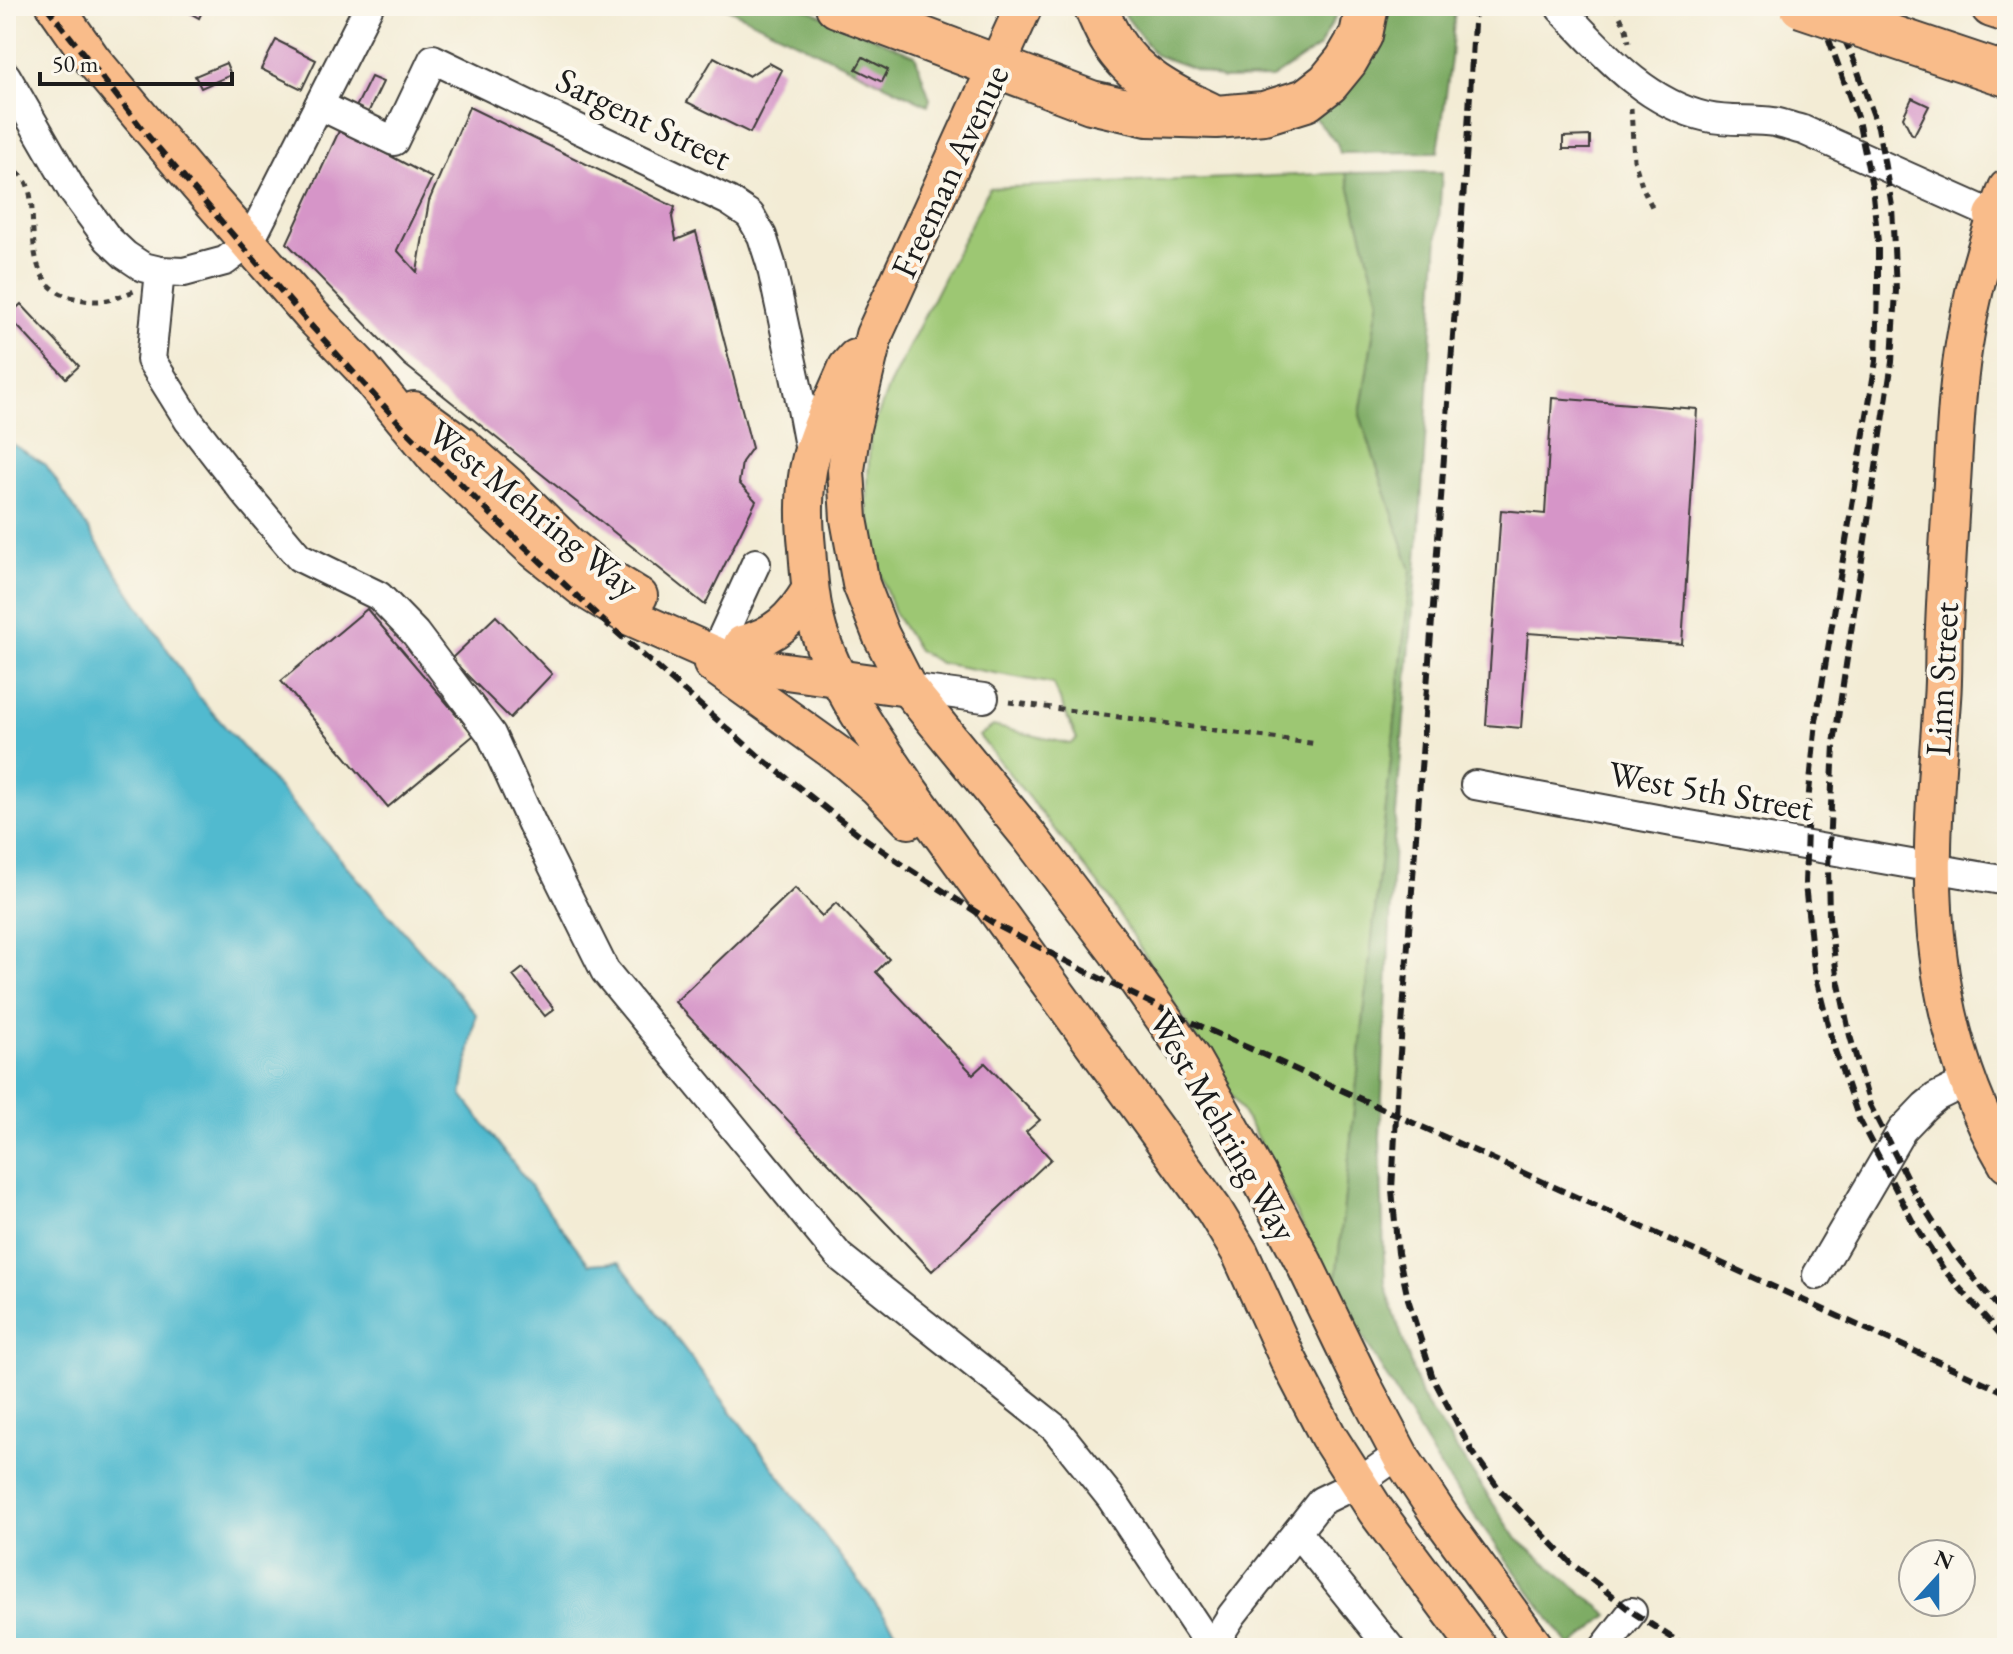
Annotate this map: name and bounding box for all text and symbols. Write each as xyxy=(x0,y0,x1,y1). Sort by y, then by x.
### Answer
scale bar xyxy=(40,36,232,86)
text: 50 m xyxy=(52,48,99,79)
street label: Sargent Street xyxy=(548,56,740,181)
street label: Freeman Avenue xyxy=(880,57,1019,285)
street label: West Mehring Way xyxy=(418,408,650,609)
street label: Linn Street xyxy=(1914,600,1969,757)
street label: West 5th Street xyxy=(1605,749,1818,832)
street label: West Mehring Way xyxy=(1138,1001,1309,1250)
north arrow xyxy=(1897,1538,1977,1618)
text: N xyxy=(1930,1543,1958,1577)

